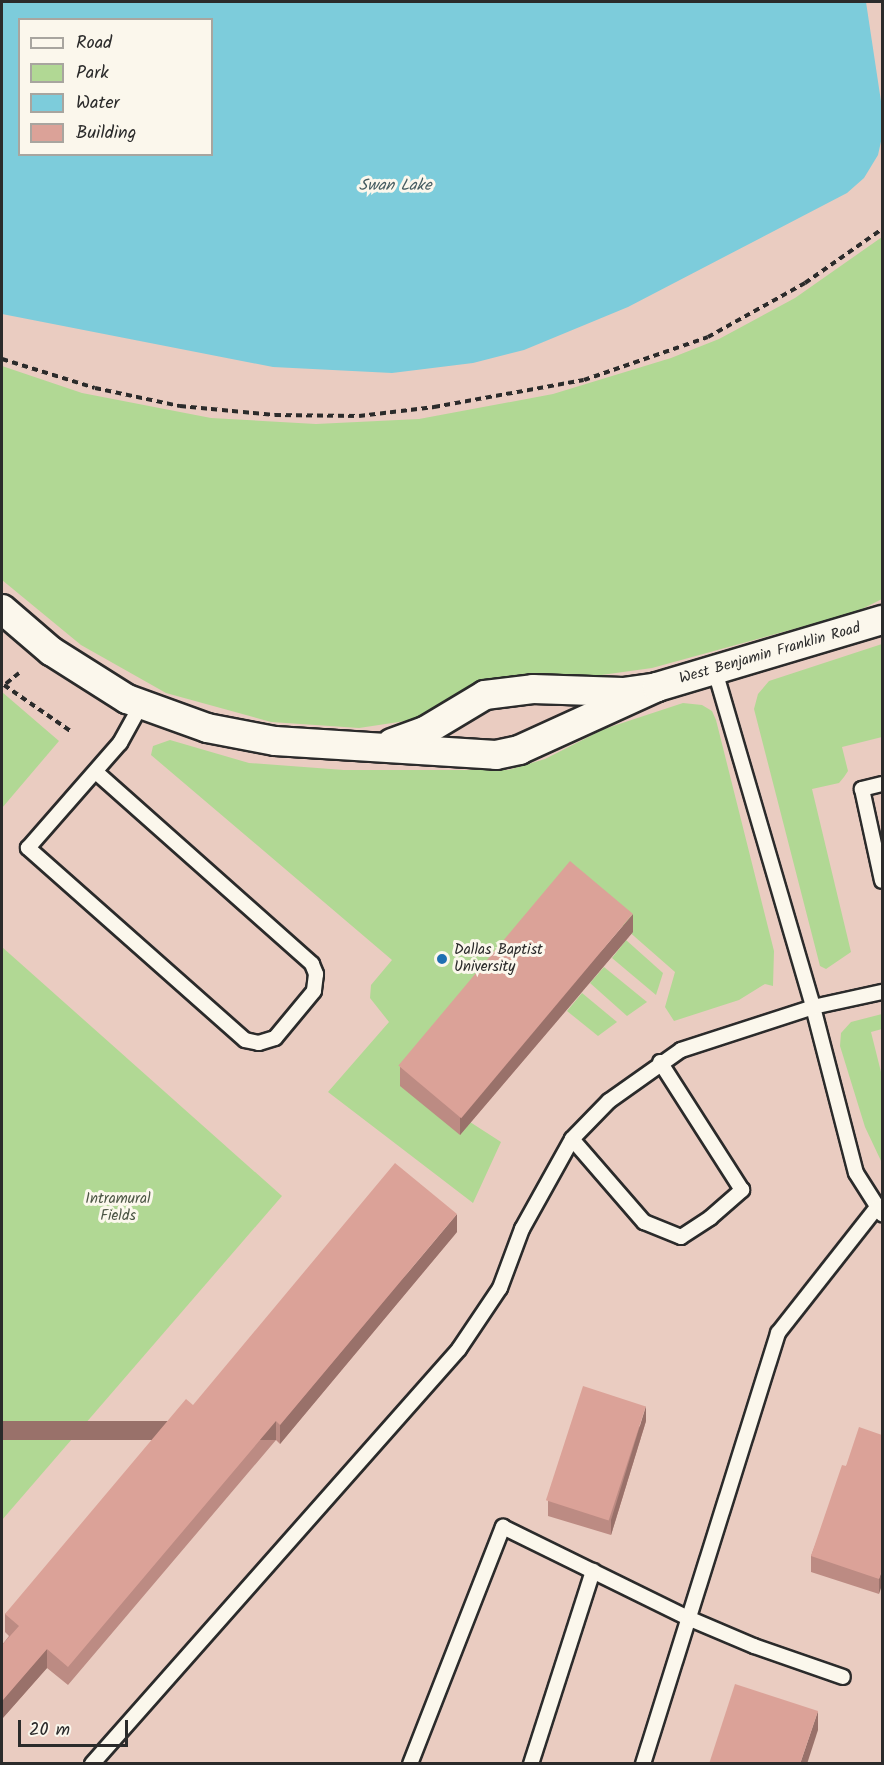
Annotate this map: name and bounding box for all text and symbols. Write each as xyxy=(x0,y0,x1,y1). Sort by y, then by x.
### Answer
legend xyxy=(18,18,213,156)
text: Road xyxy=(76,29,112,58)
text: Park xyxy=(76,59,109,88)
text: Water xyxy=(76,89,120,118)
text: Building xyxy=(76,119,136,148)
water label: Swan Lake xyxy=(359,176,431,196)
street label: West Benjamin Franklin Road xyxy=(677,619,863,689)
place label: Dallas Baptist University xyxy=(454,941,543,976)
marker: Dallas Baptist University xyxy=(435,952,449,966)
park label: Intramural Fields xyxy=(85,1190,151,1225)
scale bar xyxy=(21,1708,130,1746)
text: 20 m xyxy=(29,1716,70,1745)

